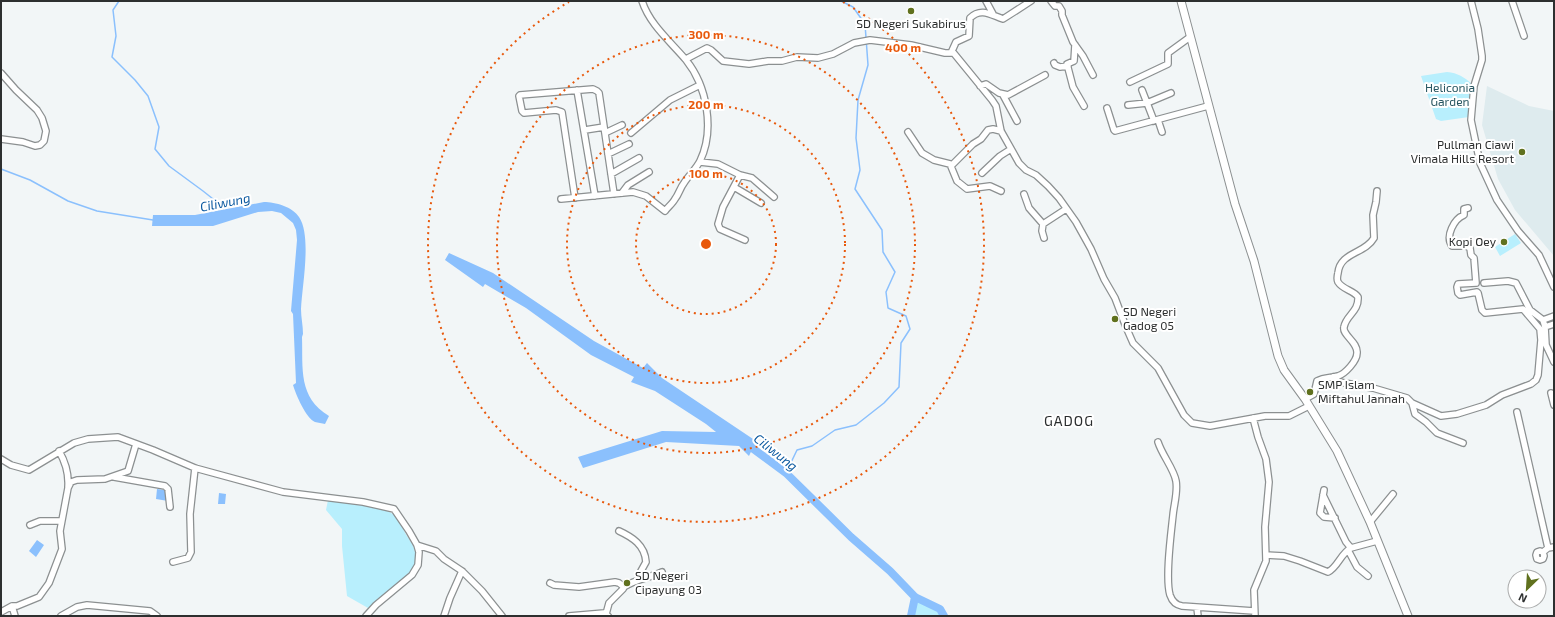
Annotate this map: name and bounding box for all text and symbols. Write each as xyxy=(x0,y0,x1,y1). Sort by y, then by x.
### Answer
marker: SD Negeri Sukabirus xyxy=(906,6,916,16)
place label: SD Negeri Sukabirus xyxy=(856,16,966,30)
text: 300 m xyxy=(688,27,724,41)
text: 400 m xyxy=(885,40,921,54)
park label: Heliconia Garden xyxy=(1425,80,1475,108)
text: 200 m xyxy=(688,97,724,111)
place label: Pullman Ciawi Vimala Hills Resort xyxy=(1411,137,1514,165)
marker: Pullman Ciawi Vimala Hills Resort xyxy=(1517,147,1527,157)
text: 100 m xyxy=(689,166,723,180)
water label: Ciliwung xyxy=(198,189,252,215)
place label: Kopi Oey xyxy=(1449,234,1497,248)
centre of rings xyxy=(699,237,713,251)
marker: Kopi Oey xyxy=(1499,237,1509,247)
place label: SD Negeri Gadog 05 xyxy=(1123,304,1176,332)
marker: SD Negeri Gadog 05 xyxy=(1110,314,1120,324)
place label: SMP Islam Miftahul Jannah xyxy=(1318,377,1405,405)
marker: SMP Islam Miftahul Jannah xyxy=(1305,387,1315,397)
district label: GADOG xyxy=(1044,412,1094,429)
water label: Ciliwung xyxy=(751,430,801,474)
place label: SD Negeri Cipayung 03 xyxy=(635,568,702,596)
north arrow xyxy=(1507,569,1547,609)
marker: SD Negeri Cipayung 03 xyxy=(622,578,632,588)
text: N xyxy=(1516,591,1529,606)

